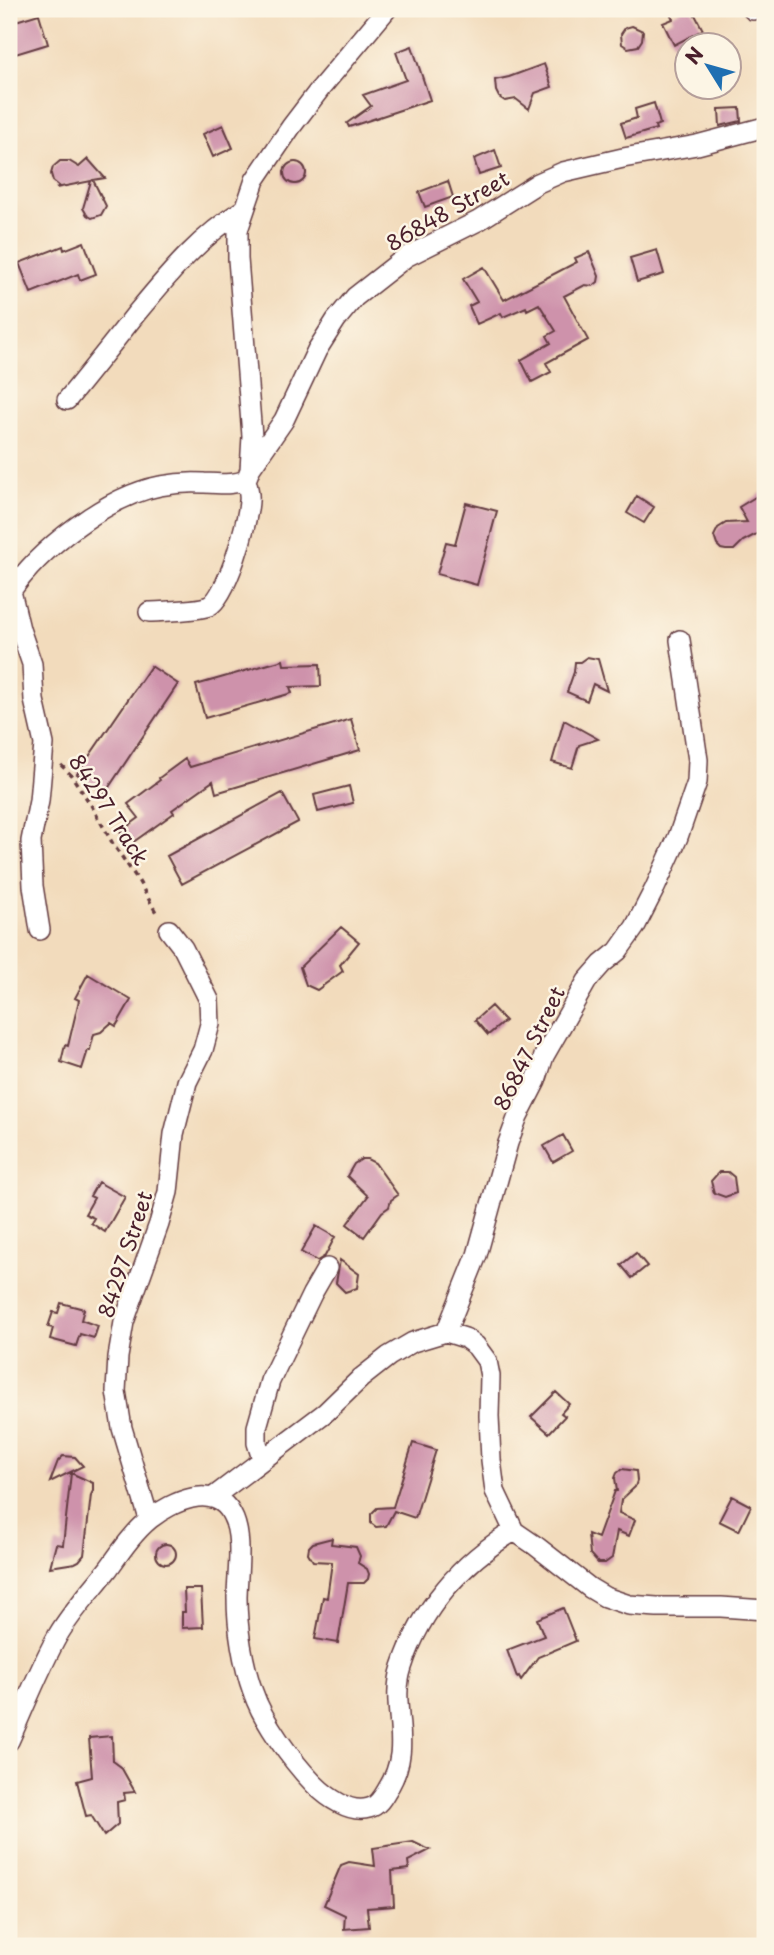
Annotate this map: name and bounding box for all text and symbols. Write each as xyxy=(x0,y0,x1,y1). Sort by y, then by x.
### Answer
north arrow xyxy=(672,32,742,102)
text: N xyxy=(678,41,709,70)
street label: 86848 Street xyxy=(379,162,515,258)
street label: 84297 Track xyxy=(62,747,158,871)
street label: 86847 Street xyxy=(484,980,572,1116)
street label: 84297 Street xyxy=(88,1186,160,1322)

